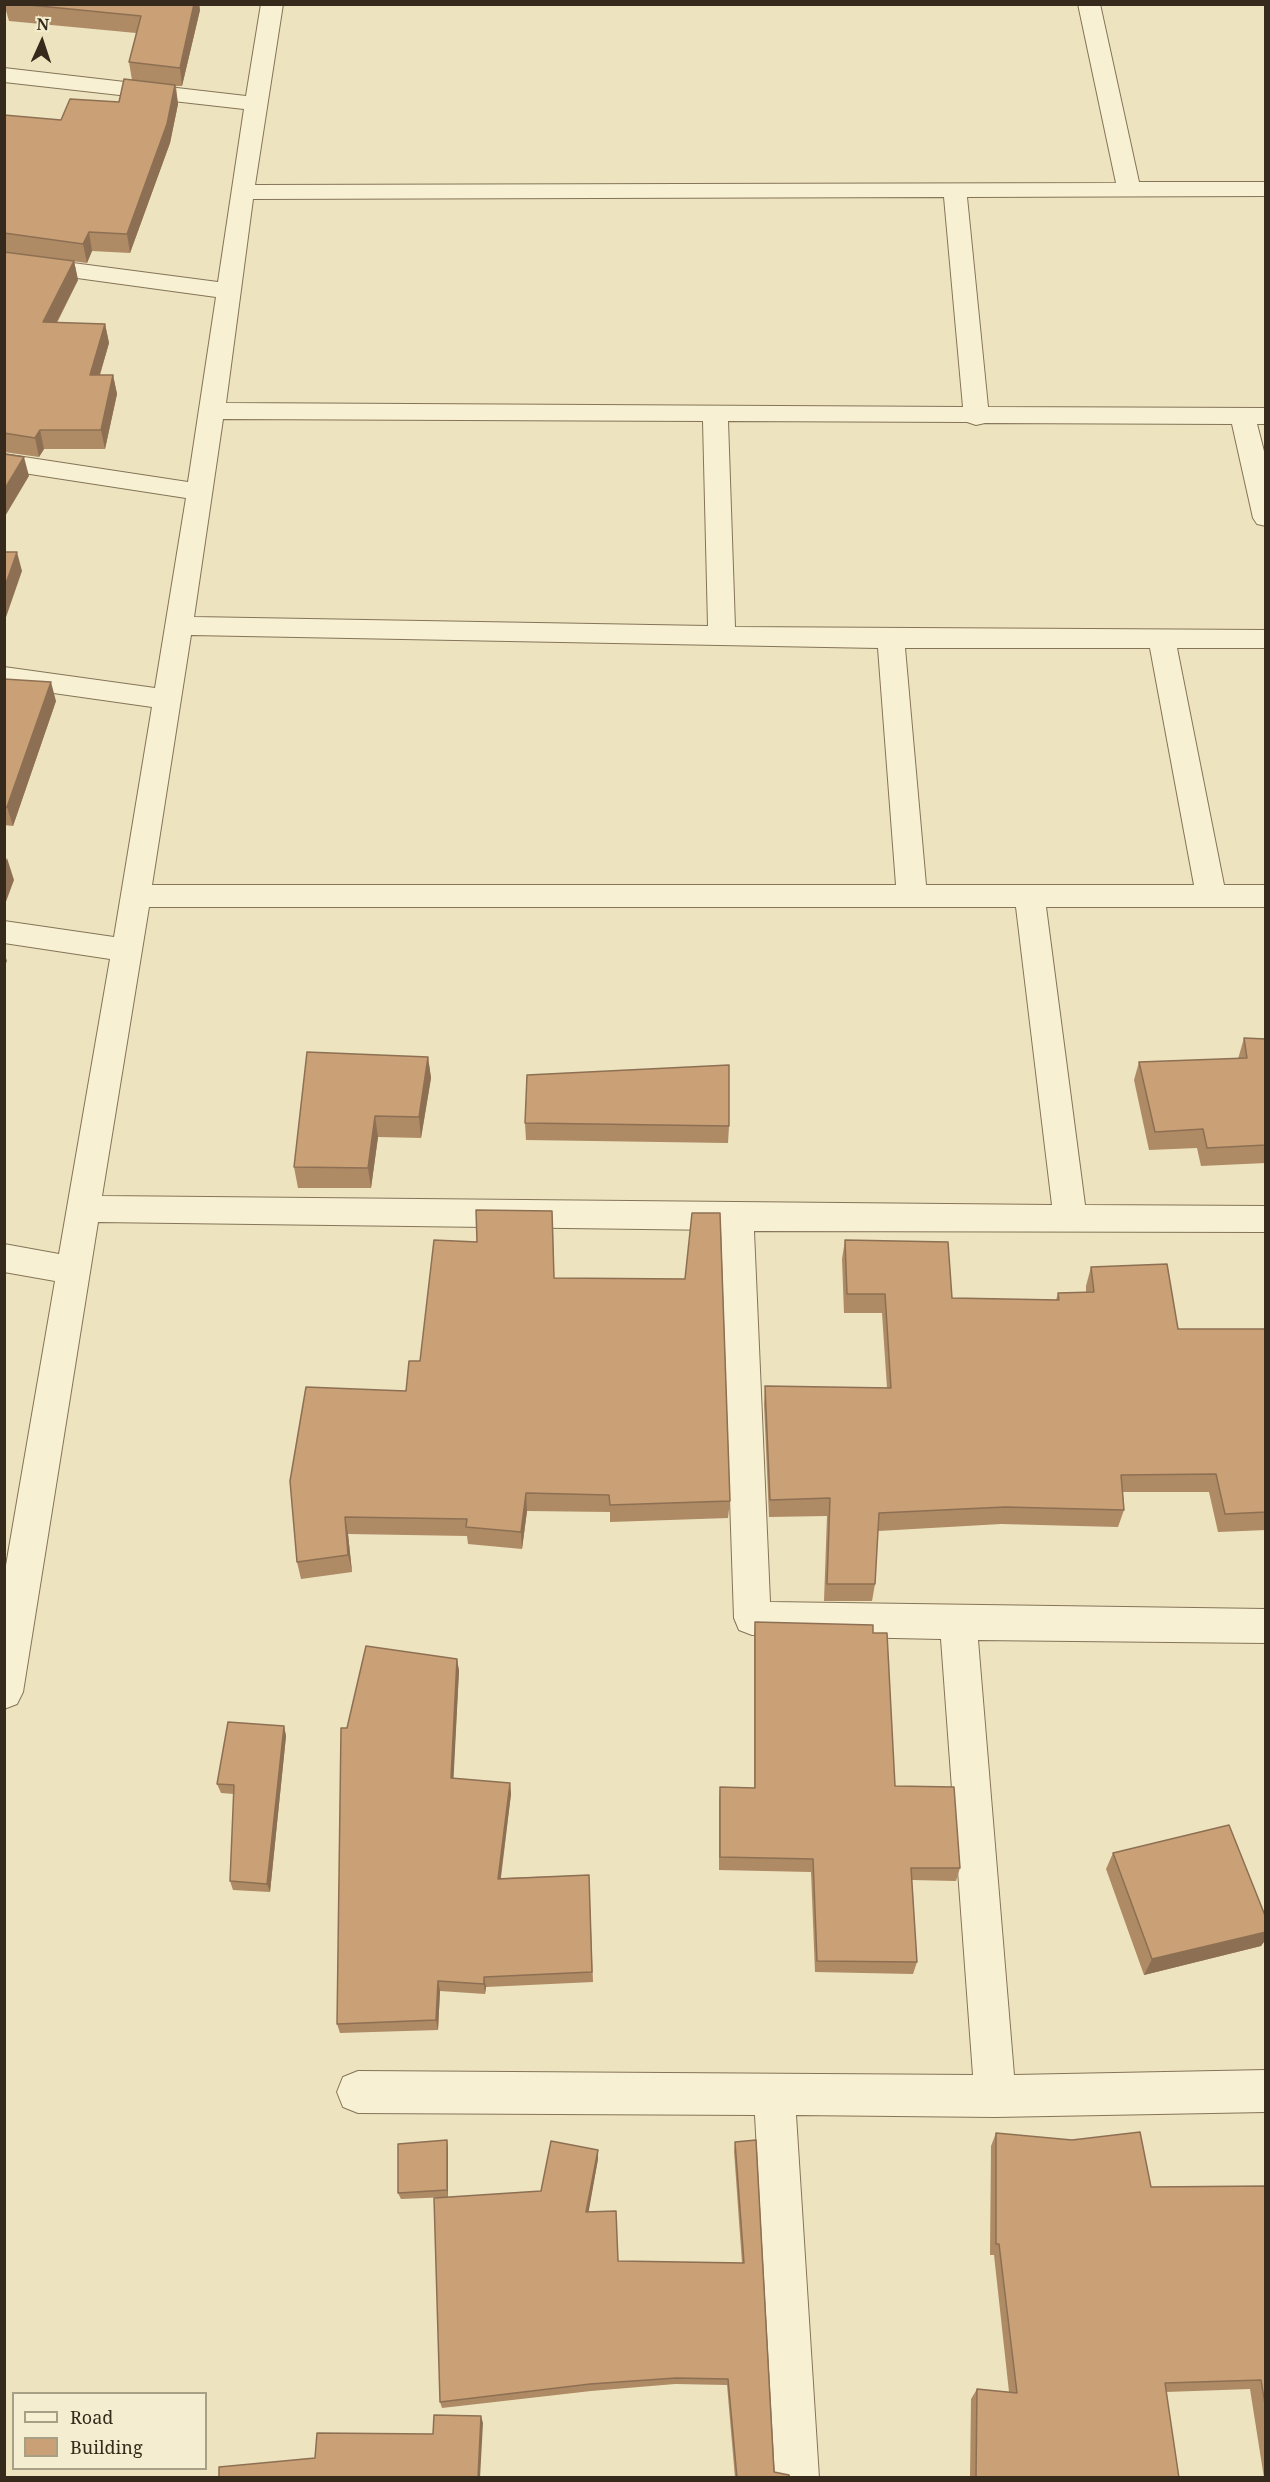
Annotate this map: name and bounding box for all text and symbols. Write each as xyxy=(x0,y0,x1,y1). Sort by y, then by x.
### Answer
north arrow xyxy=(12,12,72,72)
text: N xyxy=(36,13,50,35)
legend xyxy=(12,2392,207,2470)
text: Road xyxy=(70,2405,113,2429)
text: Building xyxy=(70,2435,143,2459)

